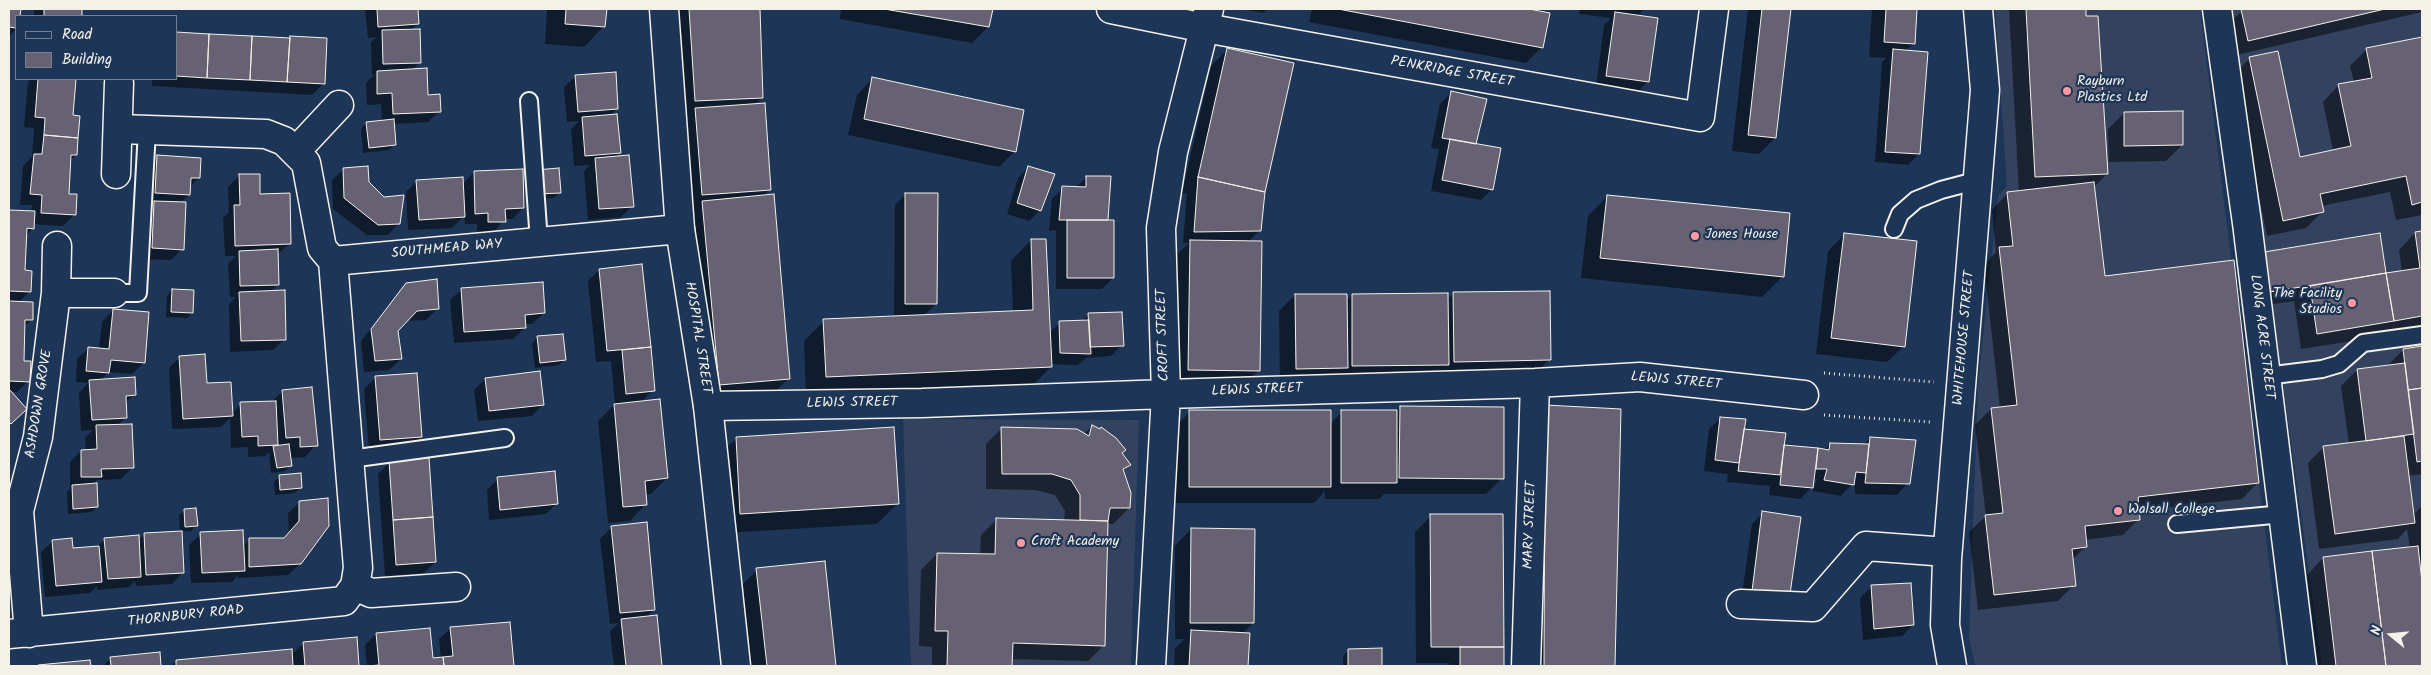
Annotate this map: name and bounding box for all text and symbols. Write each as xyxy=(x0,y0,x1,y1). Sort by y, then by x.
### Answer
legend xyxy=(15,15,178,80)
text: Road xyxy=(62,23,92,47)
text: Building xyxy=(62,48,112,72)
street label: PENKRIDGE STREET xyxy=(1389,54,1515,92)
place label: Rayburn Plastics Ltd xyxy=(2077,75,2147,108)
marker: Rayburn Plastics Ltd xyxy=(2061,85,2073,97)
place label: Jones House xyxy=(1705,228,1778,244)
marker: Jones House xyxy=(1689,230,1701,242)
street label: SOUTHMEAD WAY xyxy=(391,237,503,263)
street label: WHITEHOUSE STREET xyxy=(1951,270,1979,406)
street label: LONG ACRE STREET xyxy=(2245,274,2277,400)
street label: HOSPITAL STREET xyxy=(680,281,714,395)
place label: The Facility Studios xyxy=(2273,287,2342,320)
street label: CROFT STREET xyxy=(1154,288,1174,382)
marker: The Facility Studios xyxy=(2346,297,2358,309)
street label: ASHDOWN GROVE xyxy=(23,348,57,460)
street label: LEWIS STREET xyxy=(1630,370,1722,394)
street label: LEWIS STREET xyxy=(1211,381,1303,401)
street label: LEWIS STREET xyxy=(806,395,898,413)
street label: MARY STREET xyxy=(1521,481,1541,569)
place label: Walsall College xyxy=(2128,503,2215,519)
marker: Walsall College xyxy=(2112,505,2124,517)
place label: Croft Academy xyxy=(1031,535,1119,551)
marker: Croft Academy xyxy=(1015,537,1027,549)
street label: THORNBURY ROAD xyxy=(127,603,245,631)
north arrow xyxy=(2366,610,2416,660)
text: N xyxy=(2365,623,2388,638)

